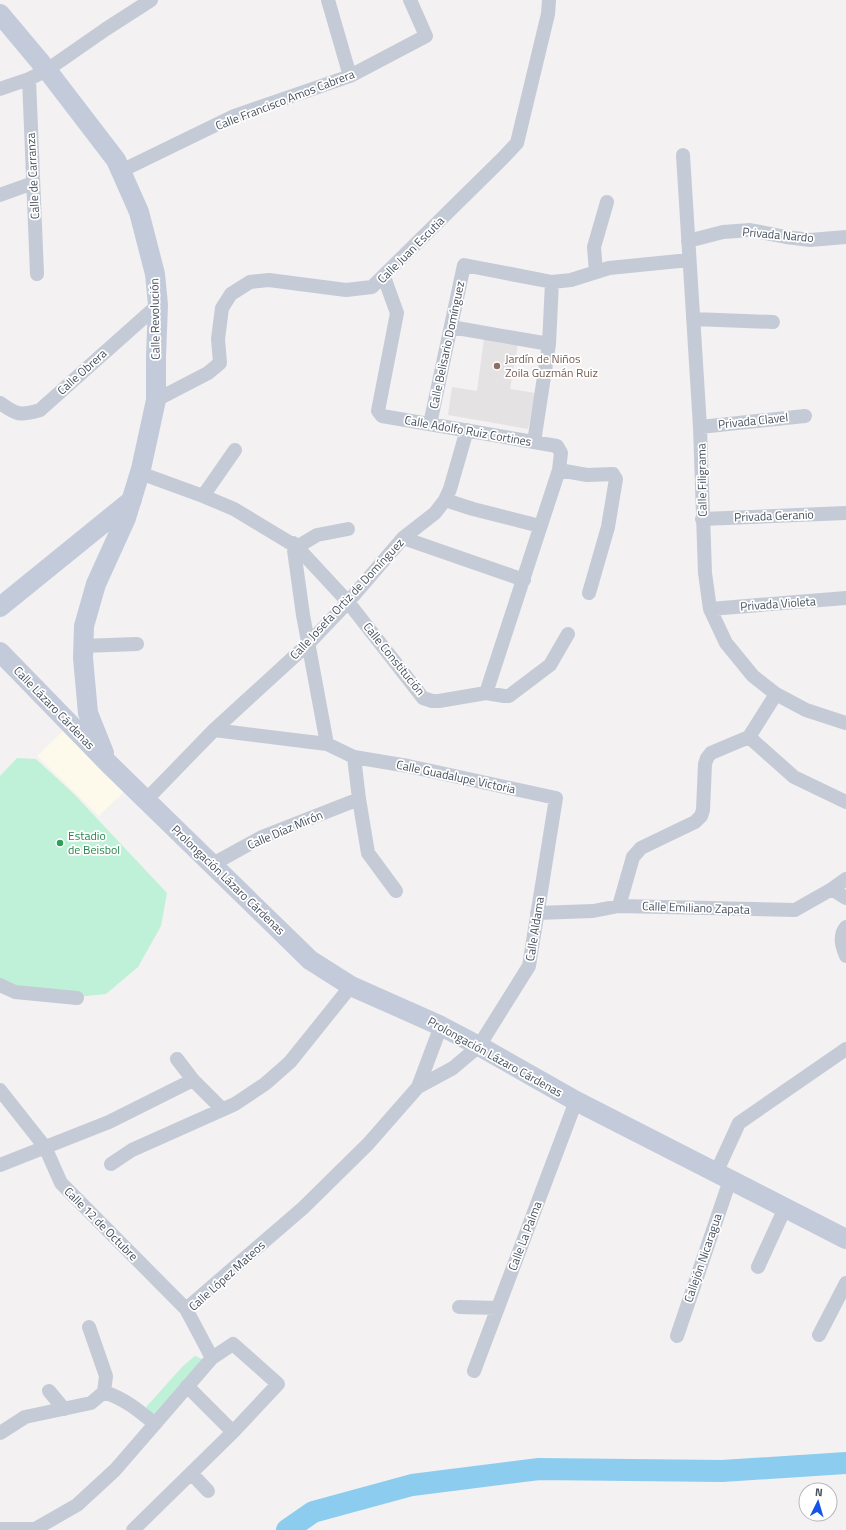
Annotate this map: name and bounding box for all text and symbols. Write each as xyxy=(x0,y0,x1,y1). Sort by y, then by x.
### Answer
street label: Calle Francisco Amos Cabrera xyxy=(212,64,357,135)
street label: Calle de Carranza xyxy=(21,132,44,220)
street label: Calle Juan Escutia xyxy=(373,212,449,288)
street label: Privada Nardo xyxy=(742,222,814,247)
street label: Calle Revolución xyxy=(144,278,165,360)
street label: Calle Belisario Domínguez xyxy=(424,279,469,411)
street label: Calle Obrera xyxy=(53,344,111,399)
place label: Jardín de Niños Zoila Guzmán Ruiz xyxy=(505,349,598,382)
marker: Jardín de Niños Zoila Guzmán Ruiz xyxy=(492,361,502,371)
street label: Privada Clavel xyxy=(717,407,789,434)
street label: Calle Adolfo Ruiz Cortines xyxy=(403,410,533,451)
street label: Calle Filigrama xyxy=(691,443,712,517)
street label: Privada Geranio xyxy=(734,505,814,526)
street label: Calle Josefa Ortiz de Domínguez xyxy=(285,534,408,664)
street label: Privada Violeta xyxy=(740,591,816,616)
street label: Calle Constitución xyxy=(359,618,430,699)
street label: Calle Lázaro Cárdenas xyxy=(9,661,100,754)
street label: Calle Guadalupe Victoria xyxy=(395,755,517,798)
street label: Calle Díaz Mirón xyxy=(244,805,326,854)
street label: Prolongación Lázaro Cárdenas xyxy=(167,820,290,939)
place label: Estadio de Beisbol xyxy=(68,826,120,859)
marker: Estadio de Beisbol xyxy=(55,838,65,848)
street label: Calle Aldama xyxy=(520,895,549,963)
street label: Calle Emiliano Zapata xyxy=(642,896,750,919)
street label: Prolongación Lázaro Cárdenas xyxy=(424,1011,567,1102)
street label: Calle 12 de Octubre xyxy=(60,1182,143,1265)
street label: Calle La Palma xyxy=(503,1198,546,1273)
street label: Callejón Nicaragua xyxy=(678,1211,727,1305)
street label: Calle López Mateos xyxy=(184,1236,270,1315)
north arrow xyxy=(798,1482,838,1522)
text: N xyxy=(814,1484,823,1500)

